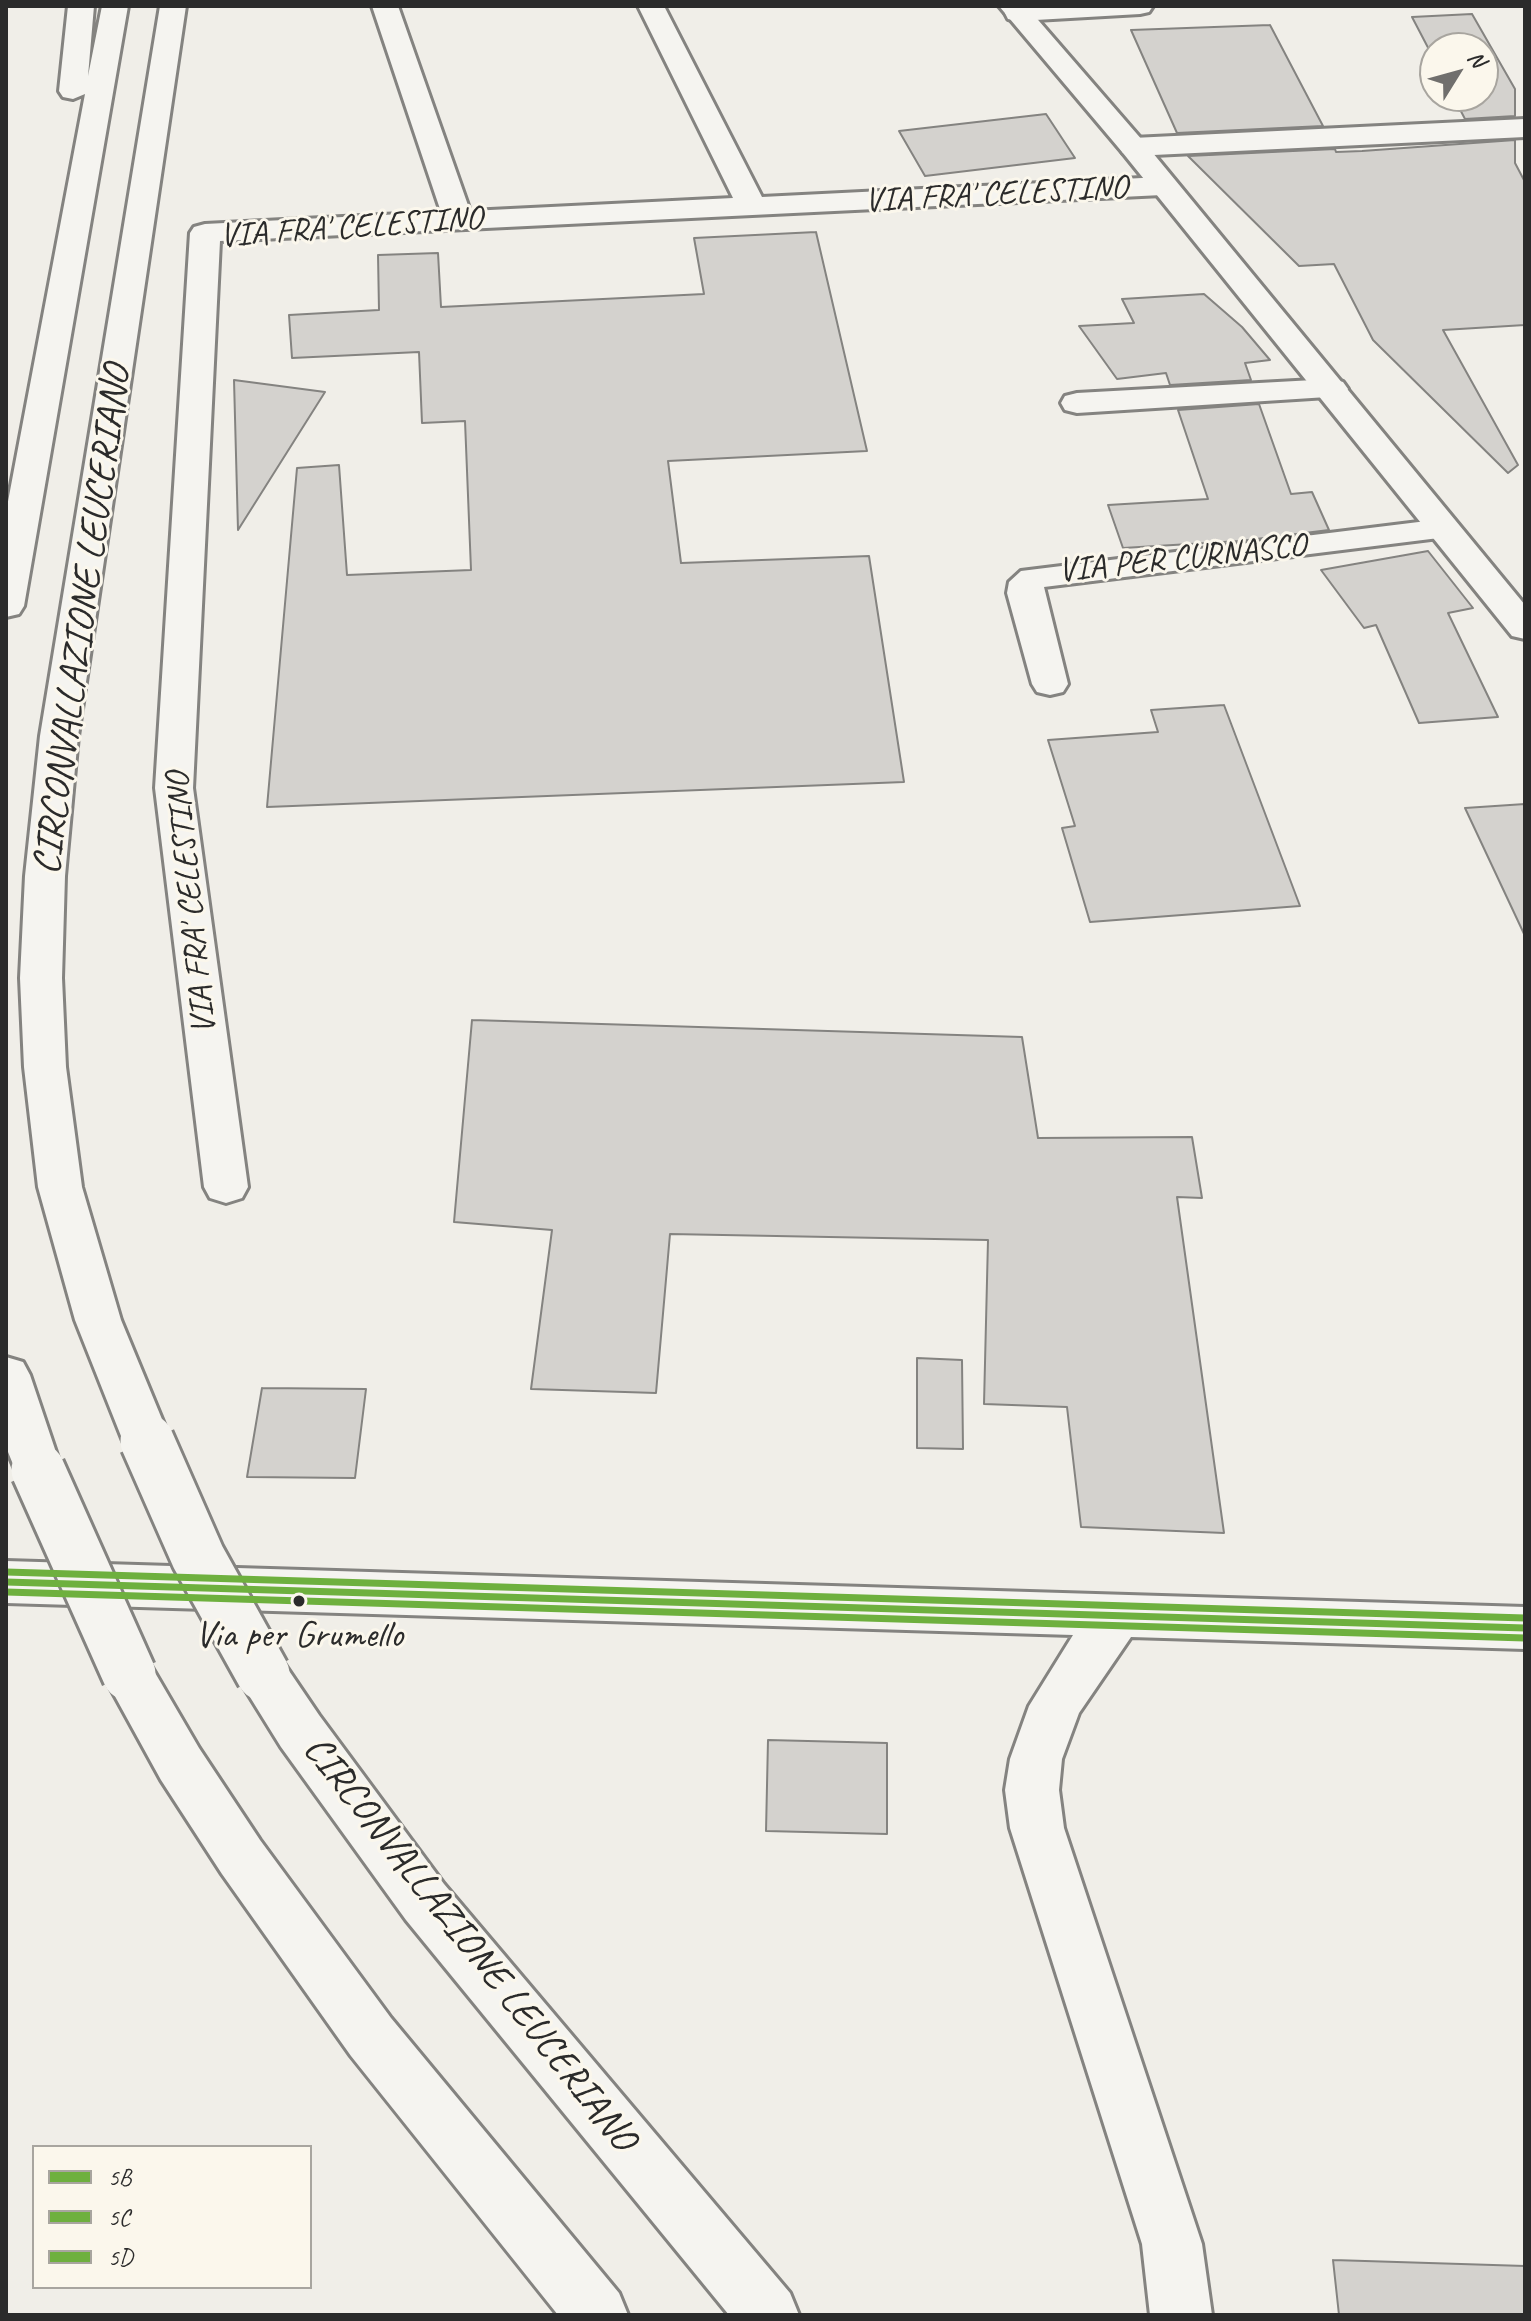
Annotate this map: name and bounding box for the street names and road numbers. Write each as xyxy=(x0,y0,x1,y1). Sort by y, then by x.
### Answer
street label: VIA FRA' CELESTINO xyxy=(864,168,1128,222)
street label: VIA FRA' CELESTINO xyxy=(218,198,484,258)
street label: CIRCONVALLAZIONE LEUCERIANO xyxy=(23,362,143,878)
street label: VIA PER CURNASCO xyxy=(1056,526,1308,592)
street label: VIA FRA' CELESTINO xyxy=(158,770,226,1036)
street label: CIRCONVALLAZIONE LEUCERIANO xyxy=(292,1727,646,2161)

